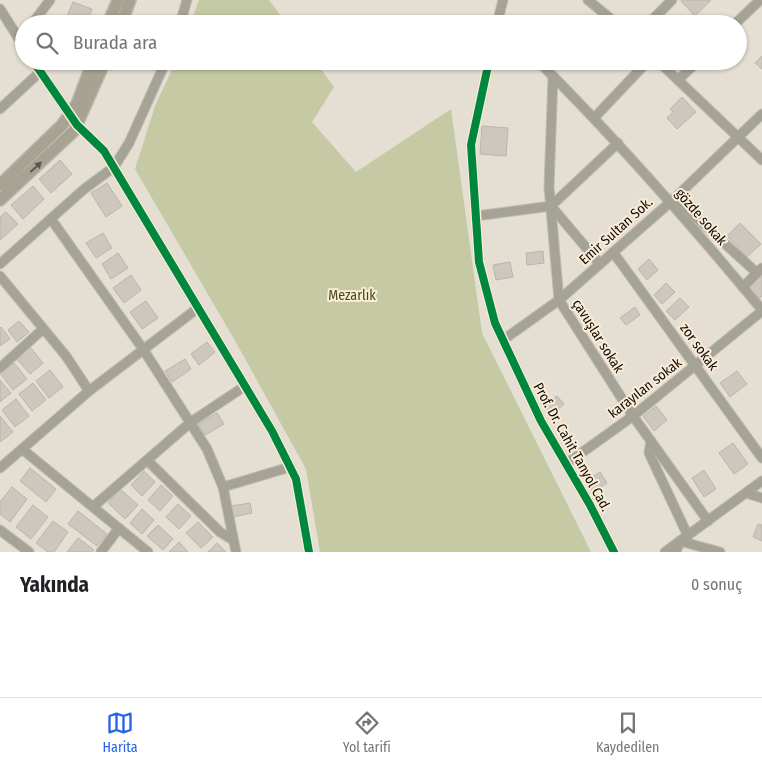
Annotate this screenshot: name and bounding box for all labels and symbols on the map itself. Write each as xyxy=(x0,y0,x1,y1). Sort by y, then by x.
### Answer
one-way arrow xyxy=(30,162,43,173)
street label: gözde sokak xyxy=(672,185,731,249)
street label: Emir Sultan Sok. xyxy=(576,194,656,268)
park label: Mezarlık xyxy=(328,287,376,304)
street label: çavuşlar sokak xyxy=(569,296,628,376)
street label: zor sokak xyxy=(676,320,722,374)
street label: karayılan sokak xyxy=(605,354,685,422)
street label: Prof. Dr. Cahit Tanyol Cad. xyxy=(530,380,614,514)

